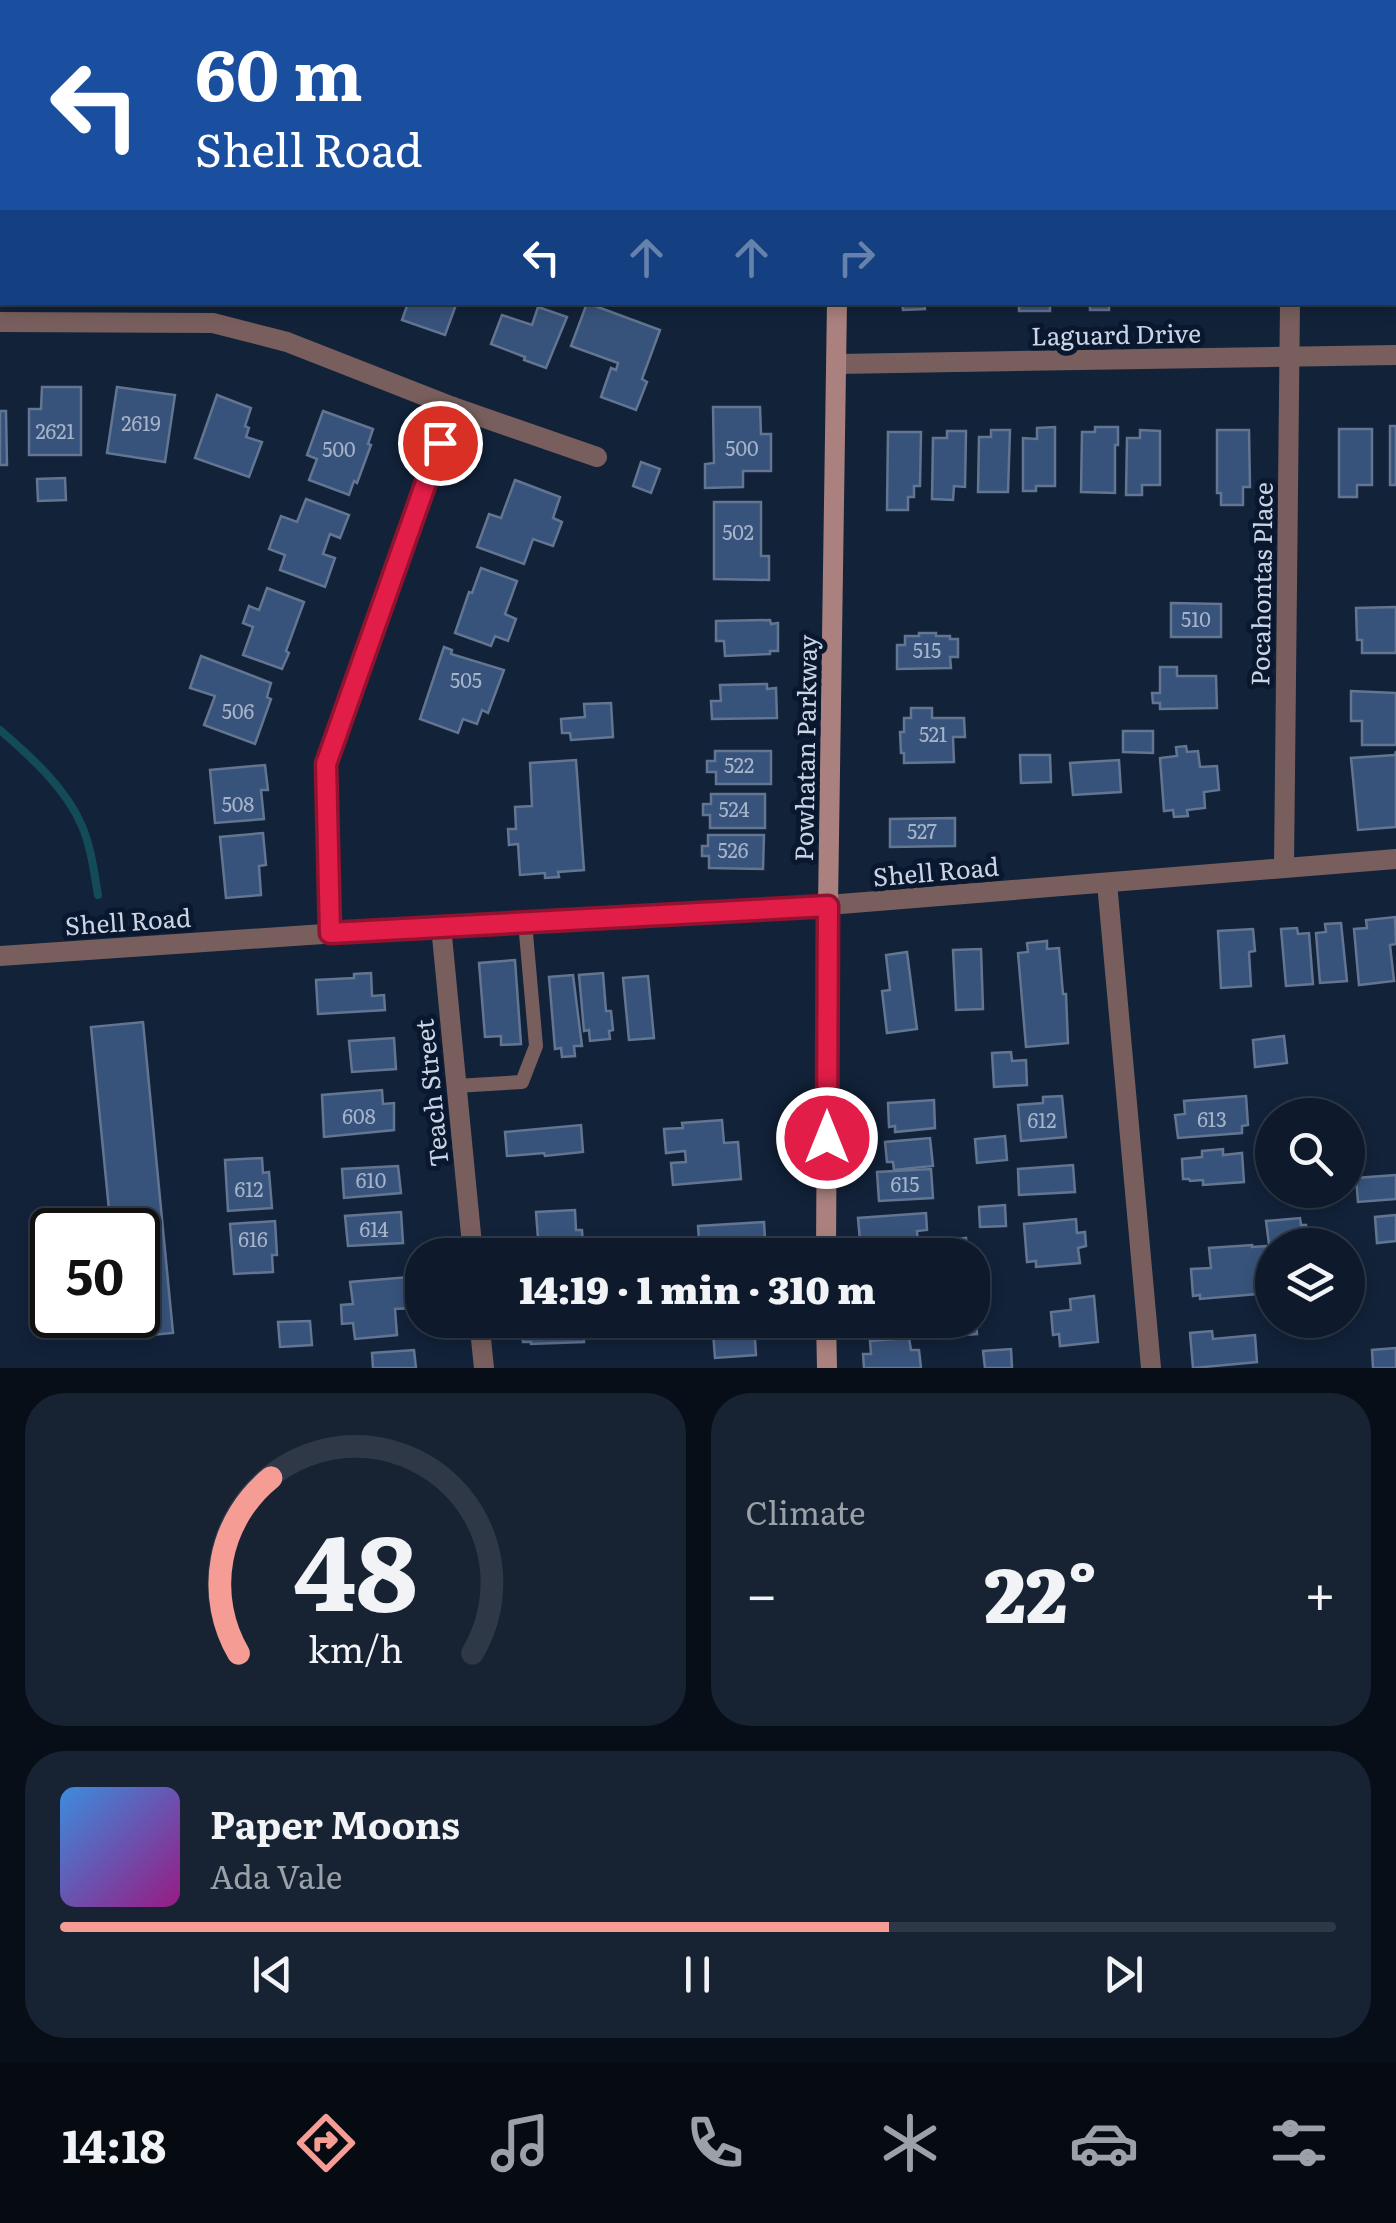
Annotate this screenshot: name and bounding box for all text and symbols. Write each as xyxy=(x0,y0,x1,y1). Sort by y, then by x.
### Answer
text: 60 m xyxy=(195,19,363,123)
icon: left xyxy=(30,40,160,170)
text: Shell Road xyxy=(195,114,422,181)
icon: left xyxy=(514,230,569,285)
icon: ahead xyxy=(619,230,674,285)
icon: ahead xyxy=(724,230,779,285)
icon: right xyxy=(829,230,884,285)
street label: Laguard Drive xyxy=(1031,314,1201,353)
pin xyxy=(398,401,483,486)
house number: 2619 xyxy=(121,407,161,437)
house number: 2621 xyxy=(35,415,75,445)
icon: arrive xyxy=(413,416,468,471)
house number: 500 xyxy=(725,432,759,462)
house number: 500 xyxy=(322,433,356,463)
street label: Pocahontas Place xyxy=(1240,482,1281,686)
house number: 502 xyxy=(722,516,754,546)
house number: 510 xyxy=(1181,603,1211,633)
street label: Powhatan Parkway xyxy=(784,634,825,862)
house number: 515 xyxy=(913,634,941,664)
house number: 505 xyxy=(450,664,482,694)
house number: 506 xyxy=(222,695,254,725)
house number: 521 xyxy=(919,718,947,748)
house number: 522 xyxy=(724,749,754,779)
house number: 508 xyxy=(222,788,254,818)
house number: 524 xyxy=(718,793,750,823)
house number: 527 xyxy=(907,815,937,845)
house number: 526 xyxy=(718,834,749,864)
street label: Shell Road xyxy=(871,847,1000,894)
street label: Shell Road xyxy=(64,898,192,943)
street label: Teach Street xyxy=(404,1017,457,1169)
position arrow xyxy=(775,1086,879,1190)
map controls xyxy=(1255,1098,1365,1338)
button: search xyxy=(1255,1098,1365,1208)
house number: 608 xyxy=(342,1100,376,1130)
house number: 613 xyxy=(1197,1103,1227,1133)
house number: 612 xyxy=(1027,1104,1057,1134)
house number: 610 xyxy=(356,1164,386,1194)
house number: 615 xyxy=(890,1168,920,1198)
house number: 612 xyxy=(234,1173,264,1203)
speed limit sign: 50 xyxy=(30,1208,160,1338)
house number: 614 xyxy=(359,1213,389,1243)
house number: 616 xyxy=(238,1223,268,1253)
button: layers xyxy=(1255,1228,1365,1338)
text: 14:19 · 1 min · 310 m xyxy=(519,1259,876,1316)
text: Climate xyxy=(746,1487,866,1535)
text: 48 xyxy=(293,1489,417,1643)
text: 22° xyxy=(984,1535,1097,1646)
text: − xyxy=(746,1550,778,1632)
text: + xyxy=(1304,1550,1336,1632)
text: km/h xyxy=(308,1621,403,1674)
text: Paper Moons xyxy=(210,1794,460,1851)
text: Ada Vale xyxy=(210,1851,342,1899)
icon: previous xyxy=(245,1947,300,2002)
icon: pause xyxy=(670,1947,725,2002)
icon: next xyxy=(1096,1947,1151,2002)
icon: directions xyxy=(291,2108,361,2178)
icon: music xyxy=(485,2108,555,2178)
icon: phone xyxy=(680,2108,750,2178)
icon: climate xyxy=(875,2108,945,2178)
icon: car xyxy=(1069,2108,1139,2178)
icon: filters xyxy=(1264,2108,1334,2178)
text: 14:18 xyxy=(62,2110,166,2177)

